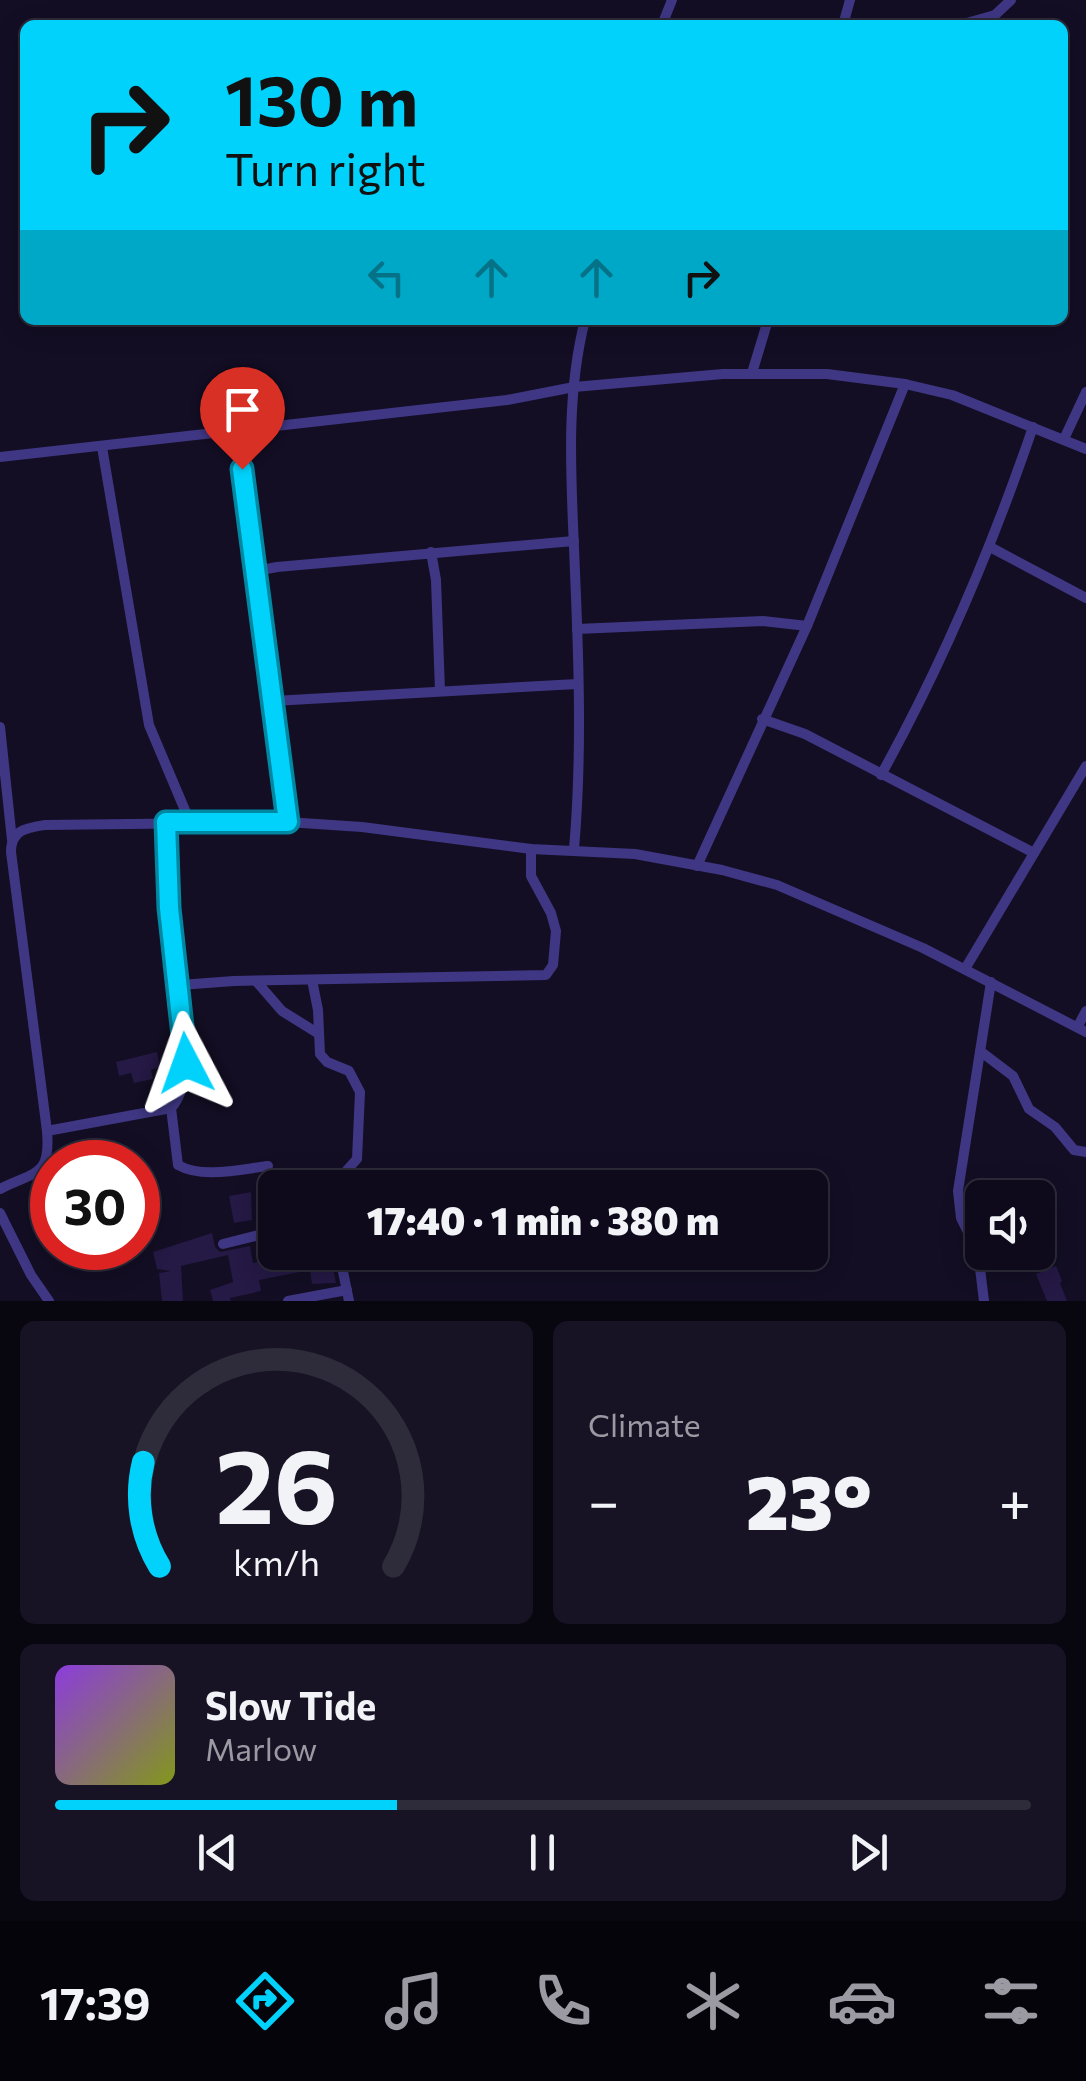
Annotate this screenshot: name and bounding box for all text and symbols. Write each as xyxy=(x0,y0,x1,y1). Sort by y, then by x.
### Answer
text: 130 m xyxy=(225,55,418,140)
icon: right xyxy=(60,60,190,190)
text: Turn right xyxy=(225,140,426,195)
icon: left xyxy=(359,250,414,305)
icon: ahead xyxy=(464,250,519,305)
icon: ahead xyxy=(569,250,624,305)
icon: right xyxy=(674,250,729,305)
pin xyxy=(200,367,285,470)
icon: arrive xyxy=(215,382,270,437)
position arrow xyxy=(134,1011,238,1115)
speed limit sign: 30 xyxy=(30,1140,160,1270)
map controls xyxy=(965,1180,1055,1270)
button: sound xyxy=(965,1180,1055,1270)
text: 17:40 · 1 min · 380 m xyxy=(367,1196,719,1243)
text: Climate xyxy=(588,1404,701,1444)
text: 26 xyxy=(215,1418,338,1545)
text: 23° xyxy=(746,1454,872,1545)
text: − xyxy=(588,1466,619,1533)
text: + xyxy=(999,1466,1031,1533)
text: km/h xyxy=(233,1540,320,1583)
text: Slow Tide xyxy=(205,1681,376,1728)
text: Marlow xyxy=(205,1728,317,1768)
icon: previous xyxy=(190,1825,245,1880)
icon: pause xyxy=(515,1825,570,1880)
icon: next xyxy=(841,1825,896,1880)
icon: directions xyxy=(230,1966,300,2036)
icon: music xyxy=(379,1966,449,2036)
icon: phone xyxy=(528,1966,598,2036)
icon: climate xyxy=(678,1966,748,2036)
icon: car xyxy=(827,1966,897,2036)
icon: filters xyxy=(976,1966,1046,2036)
text: 17:39 xyxy=(40,1974,151,2029)

